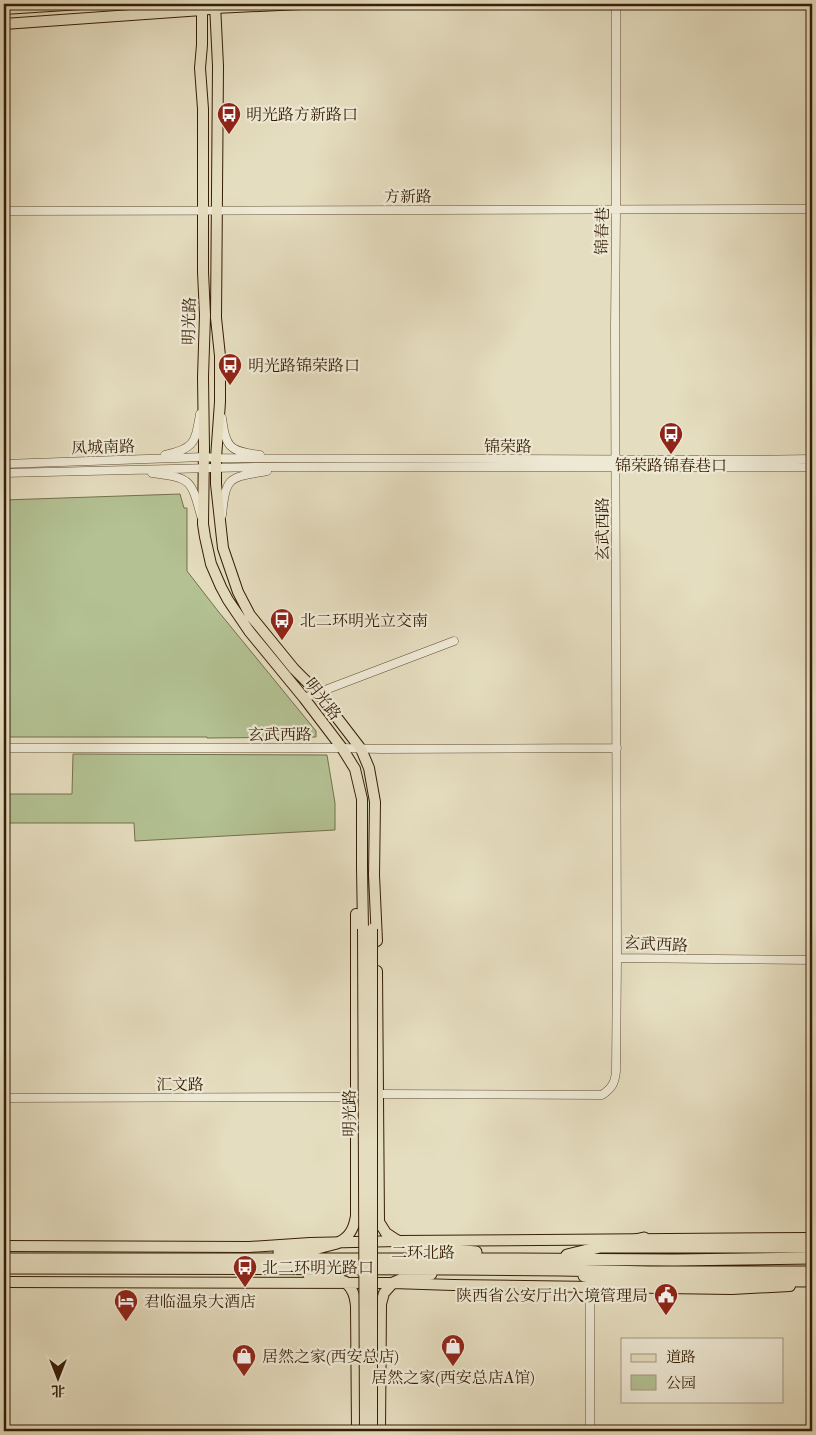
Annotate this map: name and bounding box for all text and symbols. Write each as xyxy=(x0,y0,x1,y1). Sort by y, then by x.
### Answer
bus stop icon: 明光路方新路口 xyxy=(216,101,242,135)
place label: 明光路方新路口 xyxy=(246,105,358,124)
street label: 方新路 xyxy=(384,187,432,206)
street label: 锦春巷 xyxy=(592,207,612,255)
street label: 明光路 xyxy=(179,297,199,345)
bus stop icon: 明光路锦荣路口 xyxy=(217,352,243,386)
place label: 明光路锦荣路口 xyxy=(248,356,360,375)
bus stop icon: 锦荣路锦春巷口 xyxy=(658,421,684,455)
street label: 凤城南路 xyxy=(71,436,135,458)
street label: 锦荣路 xyxy=(484,437,532,456)
place label: 锦荣路锦春巷口 xyxy=(615,456,727,475)
street label: 玄武西路 xyxy=(593,497,612,561)
bus stop icon: 北二环明光立交南 xyxy=(269,607,295,641)
place label: 北二环明光立交南 xyxy=(300,611,428,630)
street label: 明光路 xyxy=(301,674,345,724)
street label: 玄武西路 xyxy=(248,725,312,744)
street label: 玄武西路 xyxy=(624,933,688,955)
street label: 汇文路 xyxy=(156,1075,204,1094)
street label: 明光路 xyxy=(340,1089,359,1137)
street label: 二环北路 xyxy=(391,1243,455,1262)
bus stop icon: 北二环明光路口 xyxy=(232,1254,258,1288)
place label: 北二环明光路口 xyxy=(262,1258,374,1277)
public building icon: 陕西省公安厅出入境管理局 xyxy=(653,1282,679,1316)
place label: 陕西省公安厅出入境管理局 xyxy=(456,1286,648,1305)
hotel icon: 君临温泉大酒店 xyxy=(113,1288,139,1322)
place label: 君临温泉大酒店 xyxy=(144,1292,256,1311)
shop icon: 居然之家(西安总店A馆) xyxy=(440,1333,466,1367)
legend xyxy=(621,1338,784,1402)
shop icon: 居然之家(西安总店) xyxy=(231,1343,257,1377)
place label: 居然之家(西安总店) xyxy=(262,1347,399,1366)
text: 道路 xyxy=(666,1348,696,1366)
north arrow xyxy=(32,1352,82,1402)
place label: 居然之家(西安总店A馆) xyxy=(371,1368,535,1387)
text: 公园 xyxy=(666,1374,696,1392)
text: 北 xyxy=(51,1382,65,1399)

